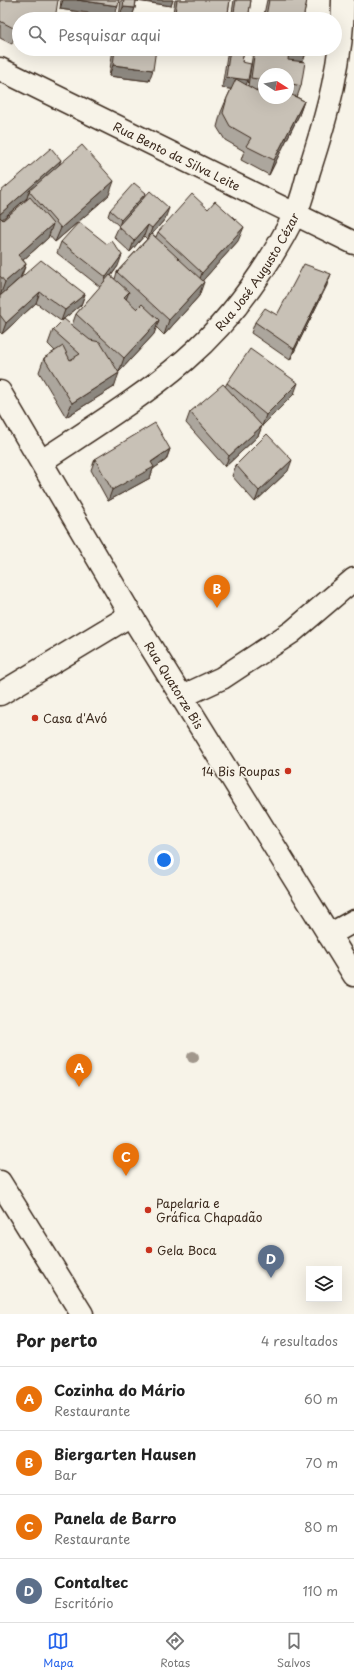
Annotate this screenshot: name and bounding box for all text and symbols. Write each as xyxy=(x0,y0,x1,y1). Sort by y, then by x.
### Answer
search box xyxy=(12,12,342,56)
icon: search xyxy=(26,23,48,45)
text: Pesquisar aqui xyxy=(58,23,161,46)
north arrow xyxy=(258,68,294,104)
street label: Rua Bento da Silva Leite xyxy=(110,117,243,195)
street label: Rua José Augusto Cézar xyxy=(210,209,304,335)
pin: B xyxy=(204,575,230,608)
street label: Rua Quatorze Bis xyxy=(140,638,209,733)
place label: Casa d'Avó xyxy=(43,709,107,727)
marker: Casa d'Avó xyxy=(30,713,40,723)
place label: 14 Bis Roupas xyxy=(201,762,281,780)
marker: 14 Bis Roupas xyxy=(283,766,293,776)
your location xyxy=(154,850,174,870)
pin: A xyxy=(66,1054,92,1087)
pin: C xyxy=(113,1143,139,1176)
place label: Papelaria e Gráfica Chapadão xyxy=(156,1194,263,1226)
marker: Papelaria e Gráfica Chapadão xyxy=(143,1205,153,1215)
place label: Gela Boca xyxy=(157,1241,217,1259)
marker: Gela Boca xyxy=(144,1245,154,1255)
pin: D xyxy=(258,1245,284,1278)
map controls xyxy=(306,1266,342,1302)
button: layers xyxy=(306,1266,342,1302)
text: Por perto xyxy=(16,1327,97,1353)
text: 4 resultados xyxy=(261,1331,338,1350)
text: Cozinha do Mário xyxy=(54,1378,185,1401)
text: A xyxy=(24,1389,34,1408)
text: 60 m xyxy=(304,1389,338,1408)
text: Restaurante xyxy=(54,1401,130,1420)
text: Biergarten Hausen xyxy=(54,1442,196,1465)
text: B xyxy=(25,1453,33,1472)
text: 70 m xyxy=(305,1453,338,1472)
text: Bar xyxy=(54,1465,77,1484)
text: Panela de Barro xyxy=(54,1506,176,1529)
text: C xyxy=(24,1517,34,1536)
text: 80 m xyxy=(304,1517,338,1536)
text: Restaurante xyxy=(54,1529,130,1548)
text: Contaltec xyxy=(54,1570,128,1593)
text: D xyxy=(24,1581,34,1600)
text: 110 m xyxy=(303,1581,338,1600)
text: Escritório xyxy=(54,1593,113,1612)
tab: Mapa xyxy=(43,1630,74,1671)
tab: Rotas xyxy=(160,1630,190,1671)
tab: Salvos xyxy=(277,1630,311,1671)

